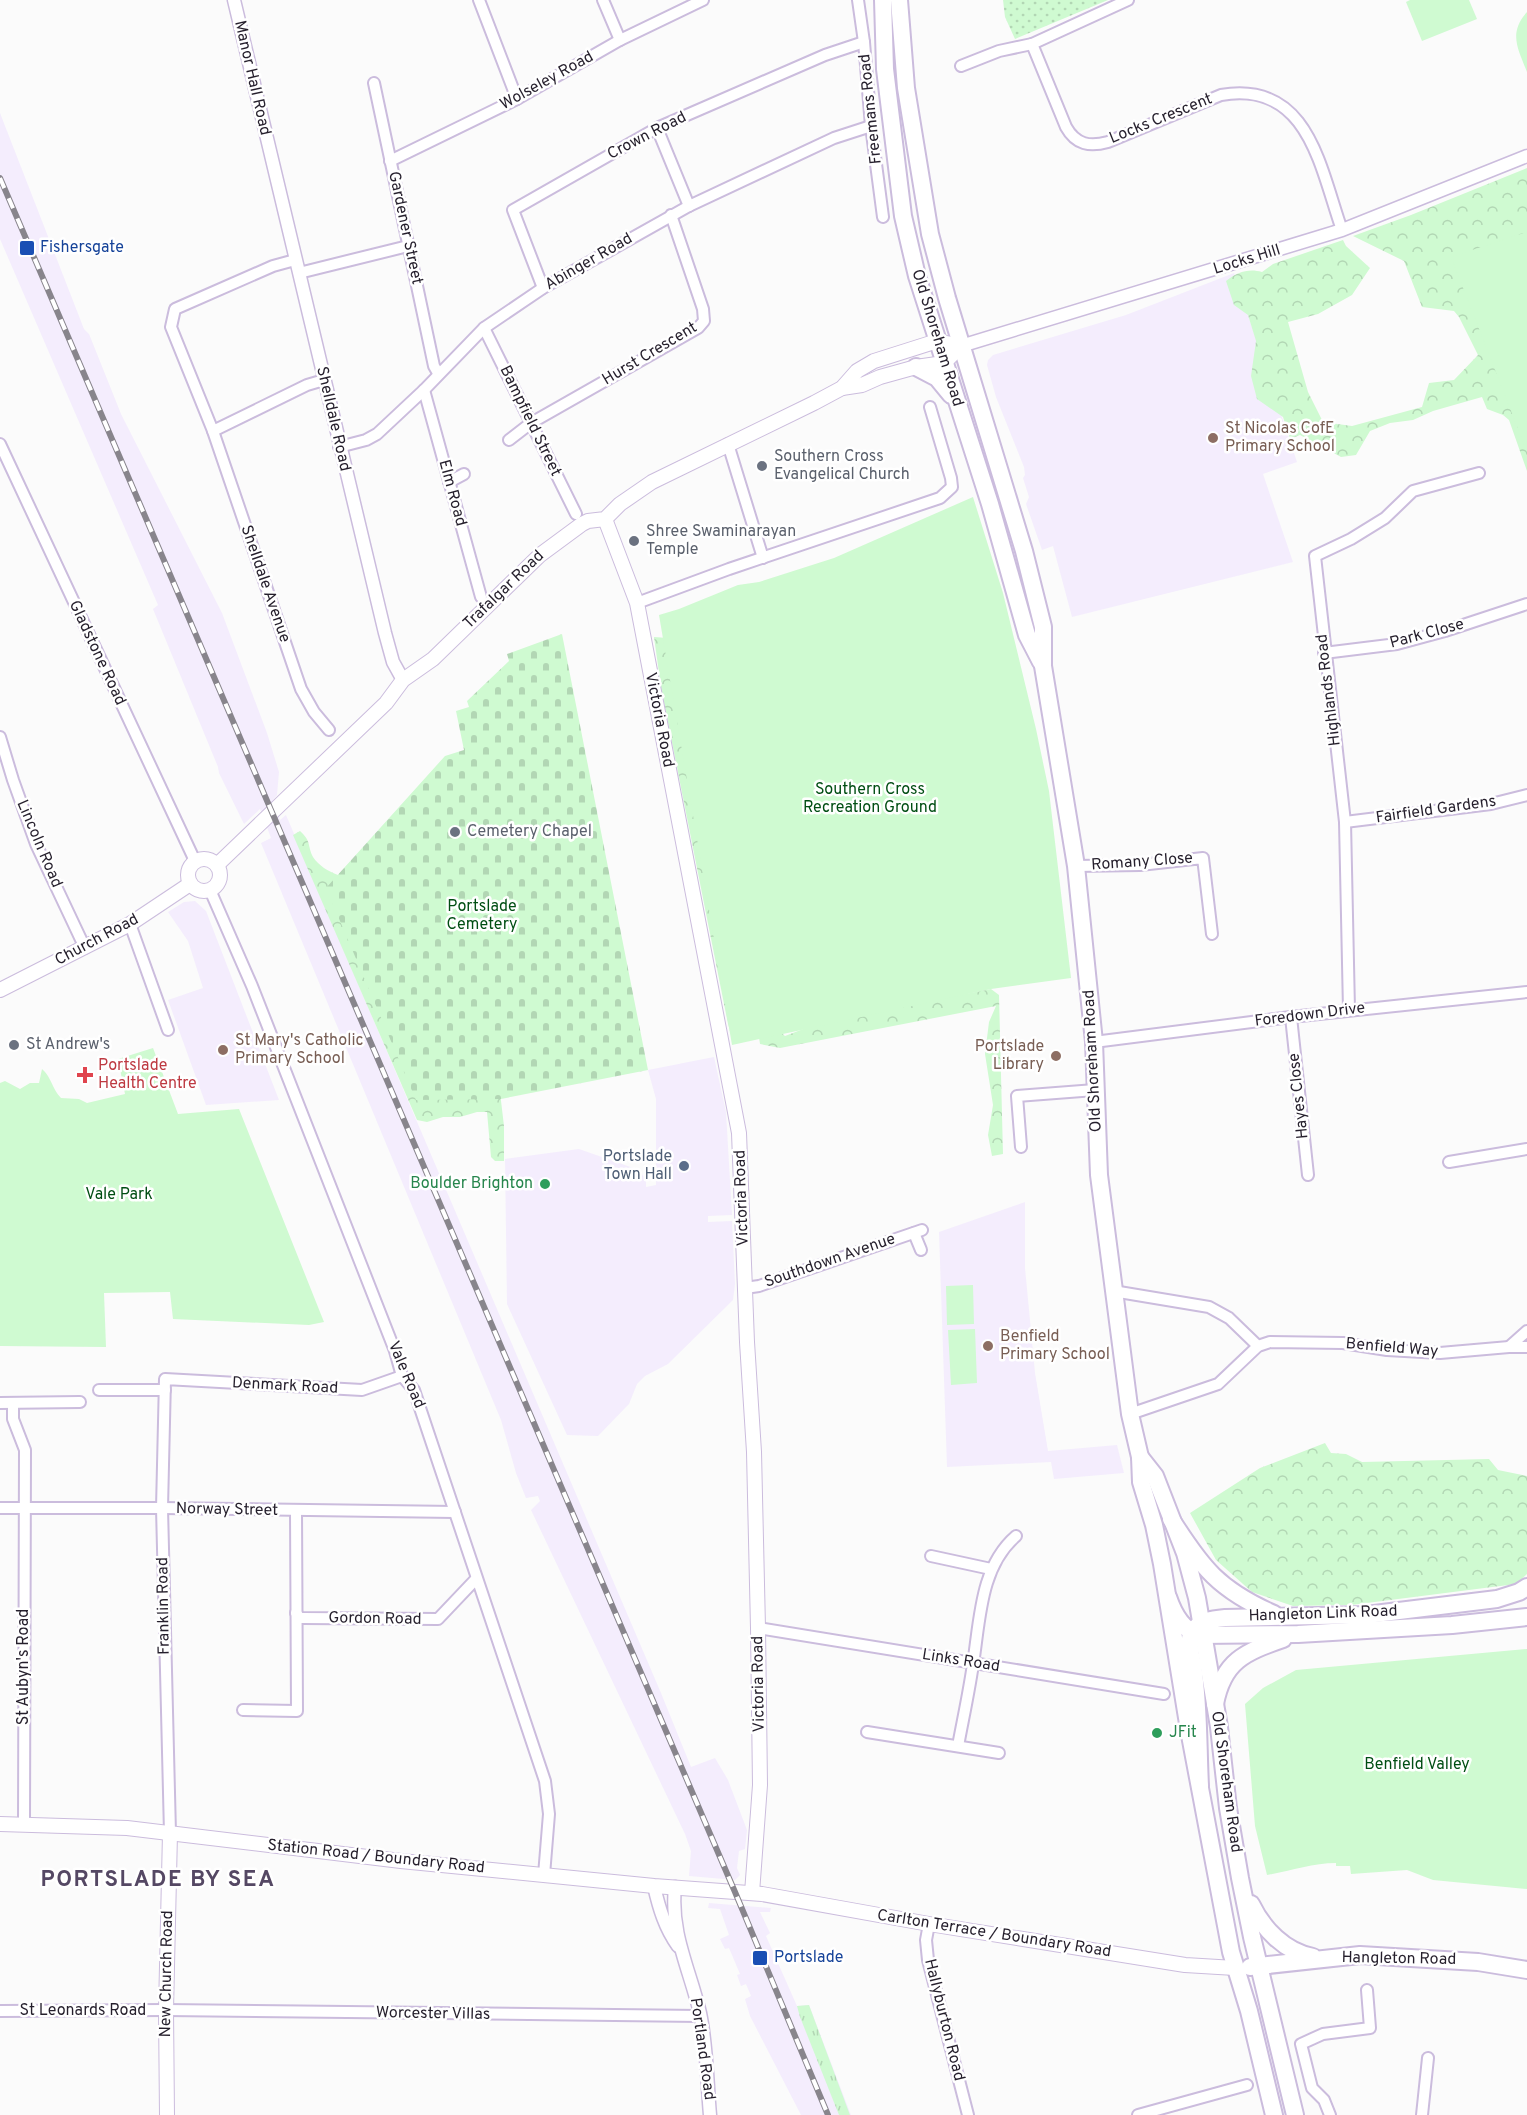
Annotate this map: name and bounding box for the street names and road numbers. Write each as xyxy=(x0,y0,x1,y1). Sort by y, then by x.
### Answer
street label: Manor Hall Road xyxy=(229,19,275,137)
street label: Wolseley Road xyxy=(497,47,597,115)
street label: Freemans Road xyxy=(855,53,887,165)
street label: Locks Crescent xyxy=(1107,89,1215,149)
street label: Crown Road xyxy=(604,108,690,164)
street label: Gardener Street xyxy=(383,170,427,286)
street label: Abinger Road xyxy=(542,229,636,295)
street label: Locks Hill xyxy=(1211,240,1283,280)
street label: Old Shoreham Road xyxy=(907,267,967,409)
street label: Hurst Crescent xyxy=(599,318,701,390)
street label: Bampfield Street xyxy=(495,362,565,480)
street label: Shelldale Road xyxy=(311,365,355,473)
street label: Elm Road xyxy=(434,458,470,528)
street label: Shelldale Avenue xyxy=(236,523,294,645)
street label: Trafalgar Road xyxy=(459,546,549,634)
street label: Gladstone Road xyxy=(64,597,130,709)
street label: Park Close xyxy=(1388,614,1466,654)
street label: Highlands Road xyxy=(1312,633,1346,747)
street label: Victoria Road xyxy=(640,671,678,769)
street label: Fairfield Gardens xyxy=(1375,792,1497,828)
street label: Lincoln Road xyxy=(12,797,66,891)
street label: Romany Close xyxy=(1091,848,1193,876)
street label: Church Road xyxy=(52,910,142,970)
street label: Old Shoreham Road xyxy=(1079,989,1107,1133)
street label: Foredown Drive xyxy=(1254,998,1366,1032)
street label: Hayes Close xyxy=(1285,1052,1313,1140)
street label: Victoria Road xyxy=(730,1149,754,1247)
street label: Southdown Avenue xyxy=(762,1229,898,1293)
street label: Benfield Way xyxy=(1345,1334,1439,1362)
street label: Vale Road xyxy=(383,1338,429,1412)
street label: Denmark Road xyxy=(231,1373,339,1399)
street label: Norway Street xyxy=(176,1499,278,1521)
street label: Franklin Road xyxy=(153,1557,175,1655)
street label: Hangleton Link Road xyxy=(1248,1601,1398,1627)
street label: Gordon Road xyxy=(328,1608,422,1630)
street label: St Aubyn's Road xyxy=(14,1609,34,1725)
street label: Victoria Road xyxy=(748,1636,770,1732)
street label: Links Road xyxy=(921,1645,1001,1677)
street label: Old Shoreham Road xyxy=(1206,1710,1246,1854)
street label: Station Road / Boundary Road xyxy=(266,1836,486,1878)
street label: Carlton Terrace / Boundary Road xyxy=(875,1906,1113,1962)
street label: New Church Road xyxy=(156,1910,178,2038)
street label: Hangleton Road xyxy=(1341,1948,1457,1970)
street label: Hallyburton Road xyxy=(919,1957,969,2083)
street label: Portland Road xyxy=(685,1997,719,2101)
street label: St Leonards Road xyxy=(20,2001,146,2021)
street label: Worcester Villas xyxy=(376,2003,490,2025)

